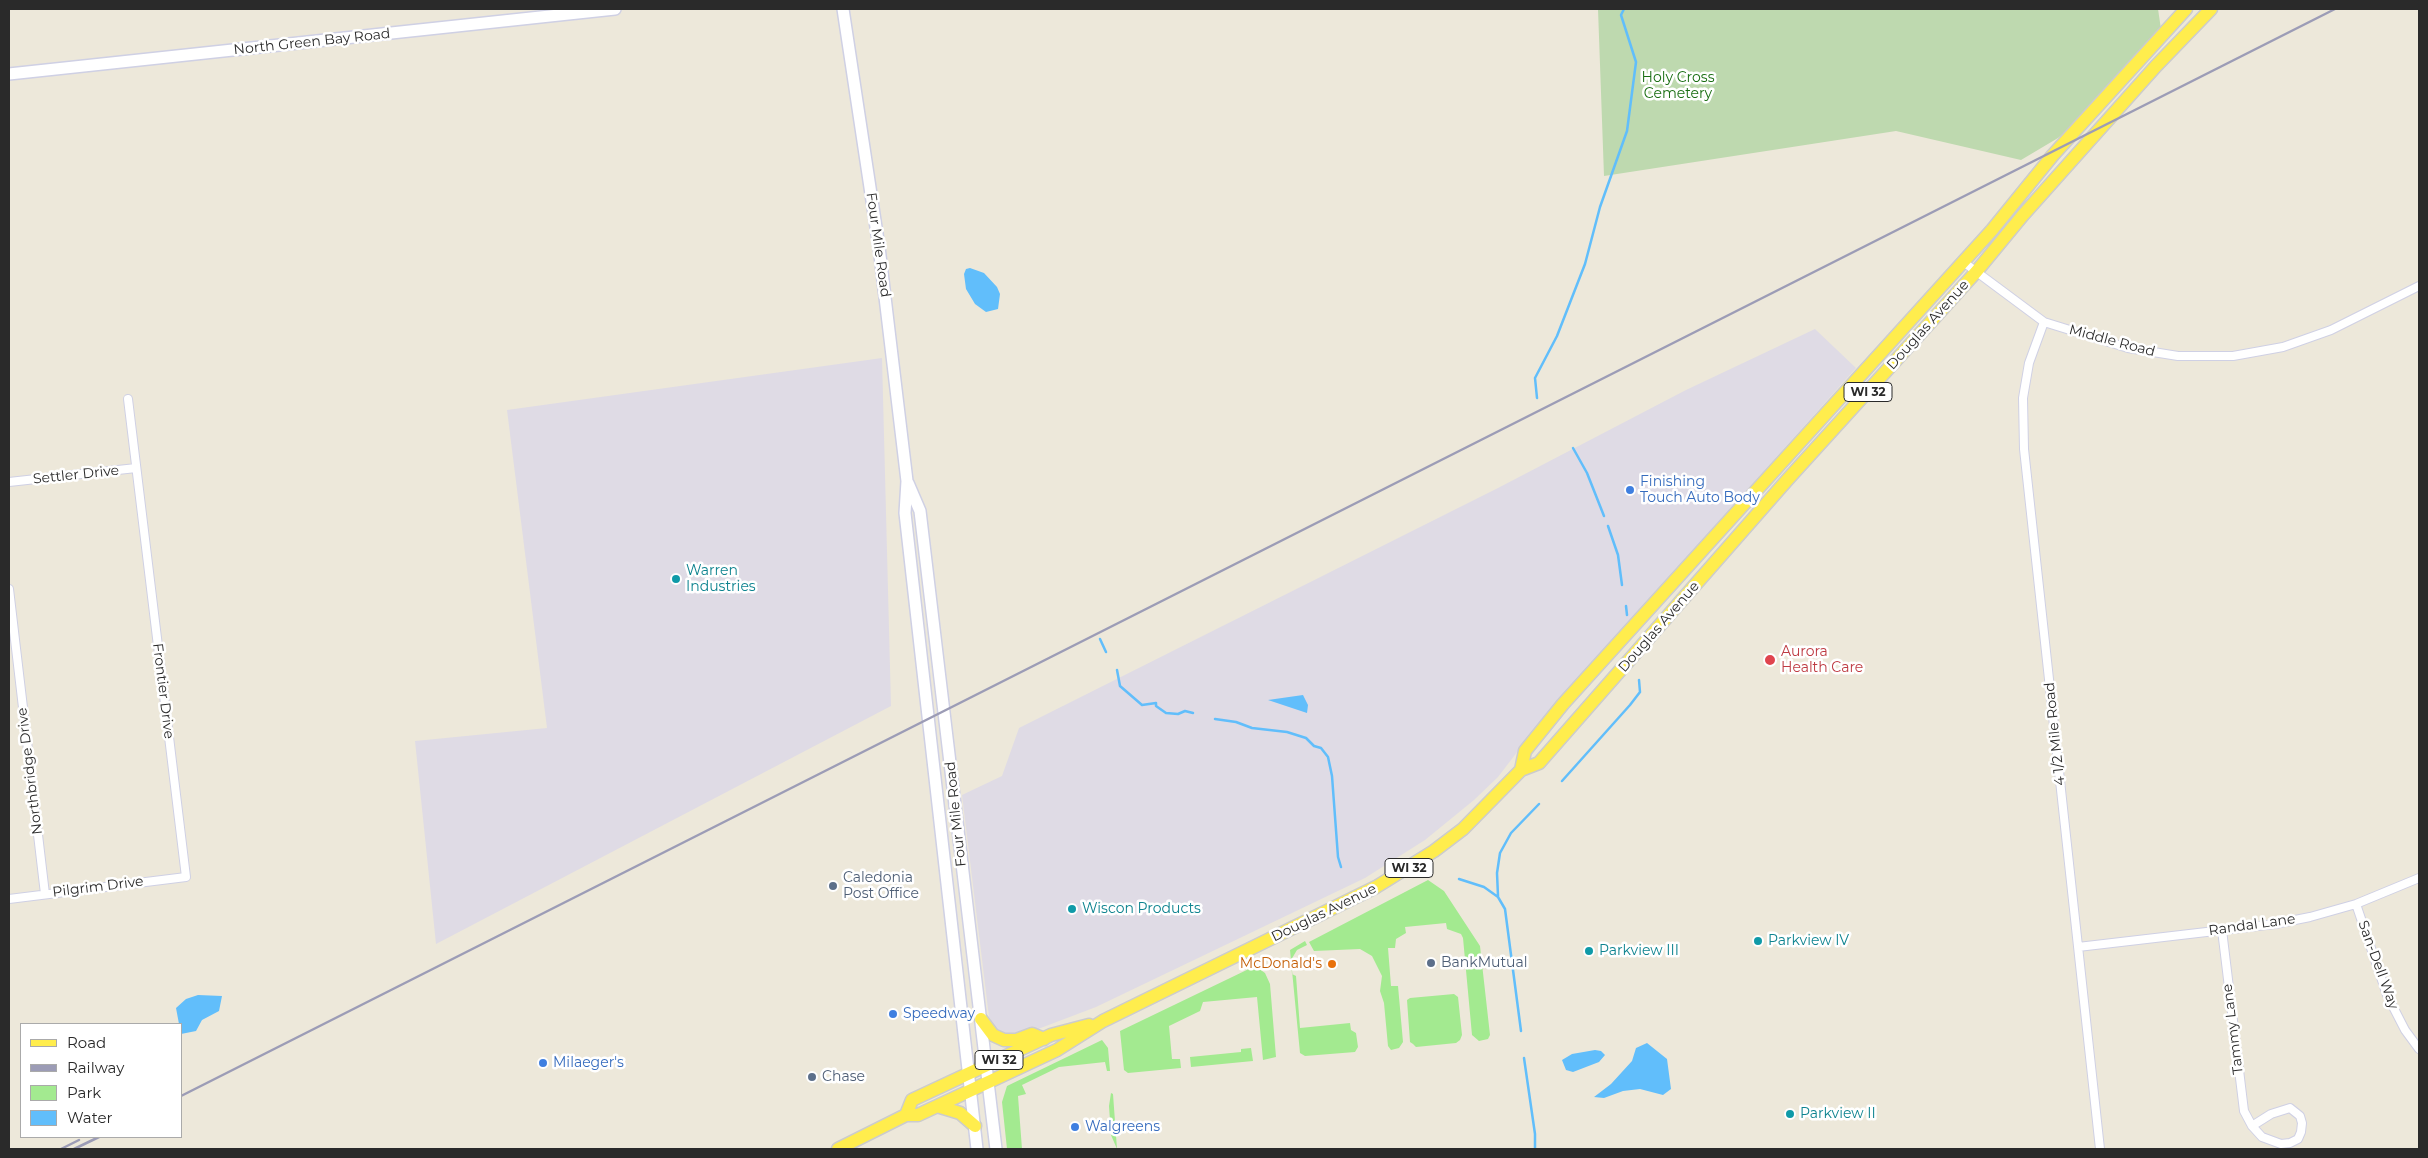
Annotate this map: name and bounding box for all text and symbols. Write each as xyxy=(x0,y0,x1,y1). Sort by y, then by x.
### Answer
street label: North Green Bay Road xyxy=(233,25,391,59)
park label: Holy Cross Cemetery xyxy=(1642,70,1714,102)
street label: Four Mile Road xyxy=(862,191,894,299)
street label: Douglas Avenue xyxy=(1883,277,1973,373)
street label: Middle Road xyxy=(2067,321,2157,361)
road number: WI 32 xyxy=(1844,382,1892,402)
street label: Settler Drive xyxy=(32,462,120,488)
place label: Finishing Touch Auto Body xyxy=(1640,474,1760,507)
marker: Finishing Touch Auto Body xyxy=(1624,484,1636,496)
place label: Warren Industries xyxy=(686,563,756,596)
marker: Warren Industries xyxy=(670,573,682,585)
street label: Douglas Avenue xyxy=(1615,578,1703,676)
street label: Frontier Drive xyxy=(149,642,177,740)
place label: Aurora Health Care xyxy=(1781,644,1863,676)
marker: Aurora Health Care xyxy=(1763,653,1777,667)
street label: 4 1/2 Mile Road xyxy=(2041,681,2069,787)
street label: Northbridge Drive xyxy=(14,707,46,835)
street label: Four Mile Road xyxy=(942,761,970,867)
road number: WI 32 xyxy=(1385,858,1433,878)
place label: Caledonia Post Office xyxy=(843,870,919,902)
street label: Pilgrim Drive xyxy=(51,873,145,901)
marker: Caledonia Post Office xyxy=(827,880,839,892)
street label: Douglas Avenue xyxy=(1269,880,1379,946)
place label: Wiscon Products xyxy=(1082,901,1201,917)
marker: Wiscon Products xyxy=(1066,903,1078,915)
street label: Randal Lane xyxy=(2208,911,2296,939)
street label: San-Dell Way xyxy=(2354,918,2402,1012)
place label: Parkview IV xyxy=(1768,933,1849,949)
marker: Parkview IV xyxy=(1752,935,1764,947)
place label: Parkview III xyxy=(1599,943,1679,959)
marker: Parkview III xyxy=(1583,945,1595,957)
place label: BankMutual xyxy=(1441,955,1528,971)
place label: McDonald's xyxy=(1240,956,1322,972)
marker: BankMutual xyxy=(1425,957,1437,969)
marker: McDonald's xyxy=(1326,958,1338,970)
street label: Tammy Lane xyxy=(2219,983,2247,1075)
place label: Speedway xyxy=(903,1006,975,1022)
marker: Speedway xyxy=(887,1008,899,1020)
legend xyxy=(20,1023,182,1138)
text: Road xyxy=(67,1033,106,1052)
road number: WI 32 xyxy=(975,1050,1023,1070)
place label: Milaeger's xyxy=(553,1055,624,1071)
marker: Milaeger's xyxy=(537,1057,549,1069)
text: Railway xyxy=(67,1058,124,1077)
place label: Chase xyxy=(822,1069,865,1085)
marker: Chase xyxy=(806,1071,818,1083)
text: Park xyxy=(67,1083,101,1102)
place label: Parkview II xyxy=(1800,1106,1876,1122)
text: Water xyxy=(67,1108,113,1127)
marker: Parkview II xyxy=(1784,1108,1796,1120)
place label: Walgreens xyxy=(1085,1119,1160,1135)
marker: Walgreens xyxy=(1069,1121,1081,1133)

